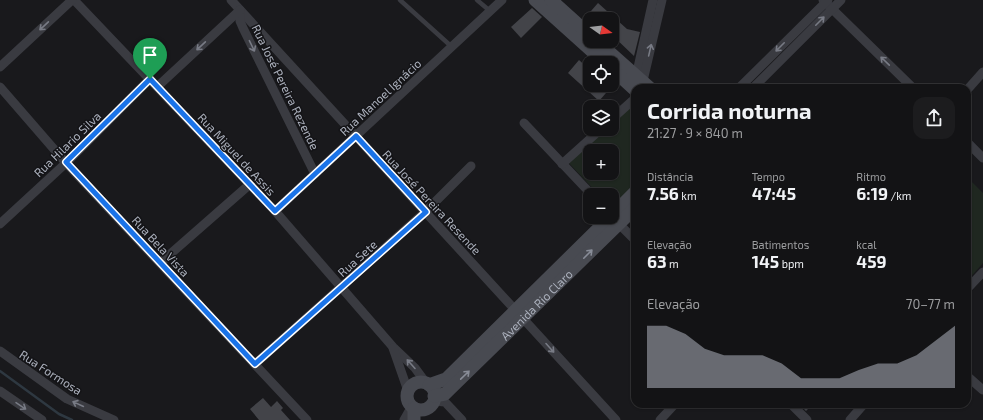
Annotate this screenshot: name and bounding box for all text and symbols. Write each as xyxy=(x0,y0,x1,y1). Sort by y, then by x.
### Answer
north arrow xyxy=(583,12,619,48)
map controls xyxy=(583,12,619,224)
one-way arrow xyxy=(815,16,825,26)
one-way arrow xyxy=(39,22,49,31)
street label: Rua José Pereira Rezende xyxy=(250,22,322,152)
pin xyxy=(133,38,167,79)
one-way arrow xyxy=(249,40,256,52)
one-way arrow xyxy=(196,41,206,51)
one-way arrow xyxy=(775,42,785,52)
icon: arrive xyxy=(139,44,161,66)
one-way arrow xyxy=(647,44,655,57)
street label: Rua Manoel Ignácio xyxy=(337,56,424,138)
button: locate xyxy=(583,56,619,92)
one-way arrow xyxy=(880,56,890,66)
text: Corrida noturna xyxy=(647,97,812,123)
button: share xyxy=(913,97,955,139)
button: layers xyxy=(583,100,619,136)
street label: Rua Hilario Silva xyxy=(31,108,103,180)
street label: Rua Miguel de Assis xyxy=(195,110,279,198)
text: 21:27 · 9 × 840 m xyxy=(647,125,743,141)
button: + xyxy=(583,144,619,180)
street label: Rua José Pereira Resende xyxy=(380,147,484,257)
text: Distância xyxy=(647,170,693,183)
text: Tempo xyxy=(752,170,785,183)
text: Ritmo xyxy=(856,170,886,183)
text: 7.56 xyxy=(647,183,679,203)
text: 47:45 xyxy=(752,183,796,203)
text: 6:19 xyxy=(856,183,888,203)
button: − xyxy=(583,188,619,224)
text: km xyxy=(679,189,697,202)
text: /km xyxy=(888,189,911,202)
street label: Rua Bela Vista xyxy=(129,213,193,279)
street label: Rua Sete xyxy=(335,237,379,279)
text: Elevação xyxy=(647,238,692,251)
text: Batimentos xyxy=(752,238,809,251)
text: kcal xyxy=(856,238,876,251)
one-way arrow xyxy=(583,250,593,259)
text: 63 xyxy=(647,251,667,271)
text: 145 xyxy=(752,251,779,271)
text: 459 xyxy=(856,251,887,271)
text: m xyxy=(667,257,679,270)
text: bpm xyxy=(779,257,804,270)
street label: Avenida Rio Claro xyxy=(498,266,575,343)
text: Elevação xyxy=(647,296,700,312)
text: 70–77 m xyxy=(906,296,955,312)
one-way arrow xyxy=(545,342,554,353)
street label: Rua Formosa xyxy=(17,347,85,397)
one-way arrow xyxy=(406,359,415,369)
one-way arrow xyxy=(460,370,470,379)
one-way arrow xyxy=(72,400,84,407)
one-way arrow xyxy=(15,402,26,410)

